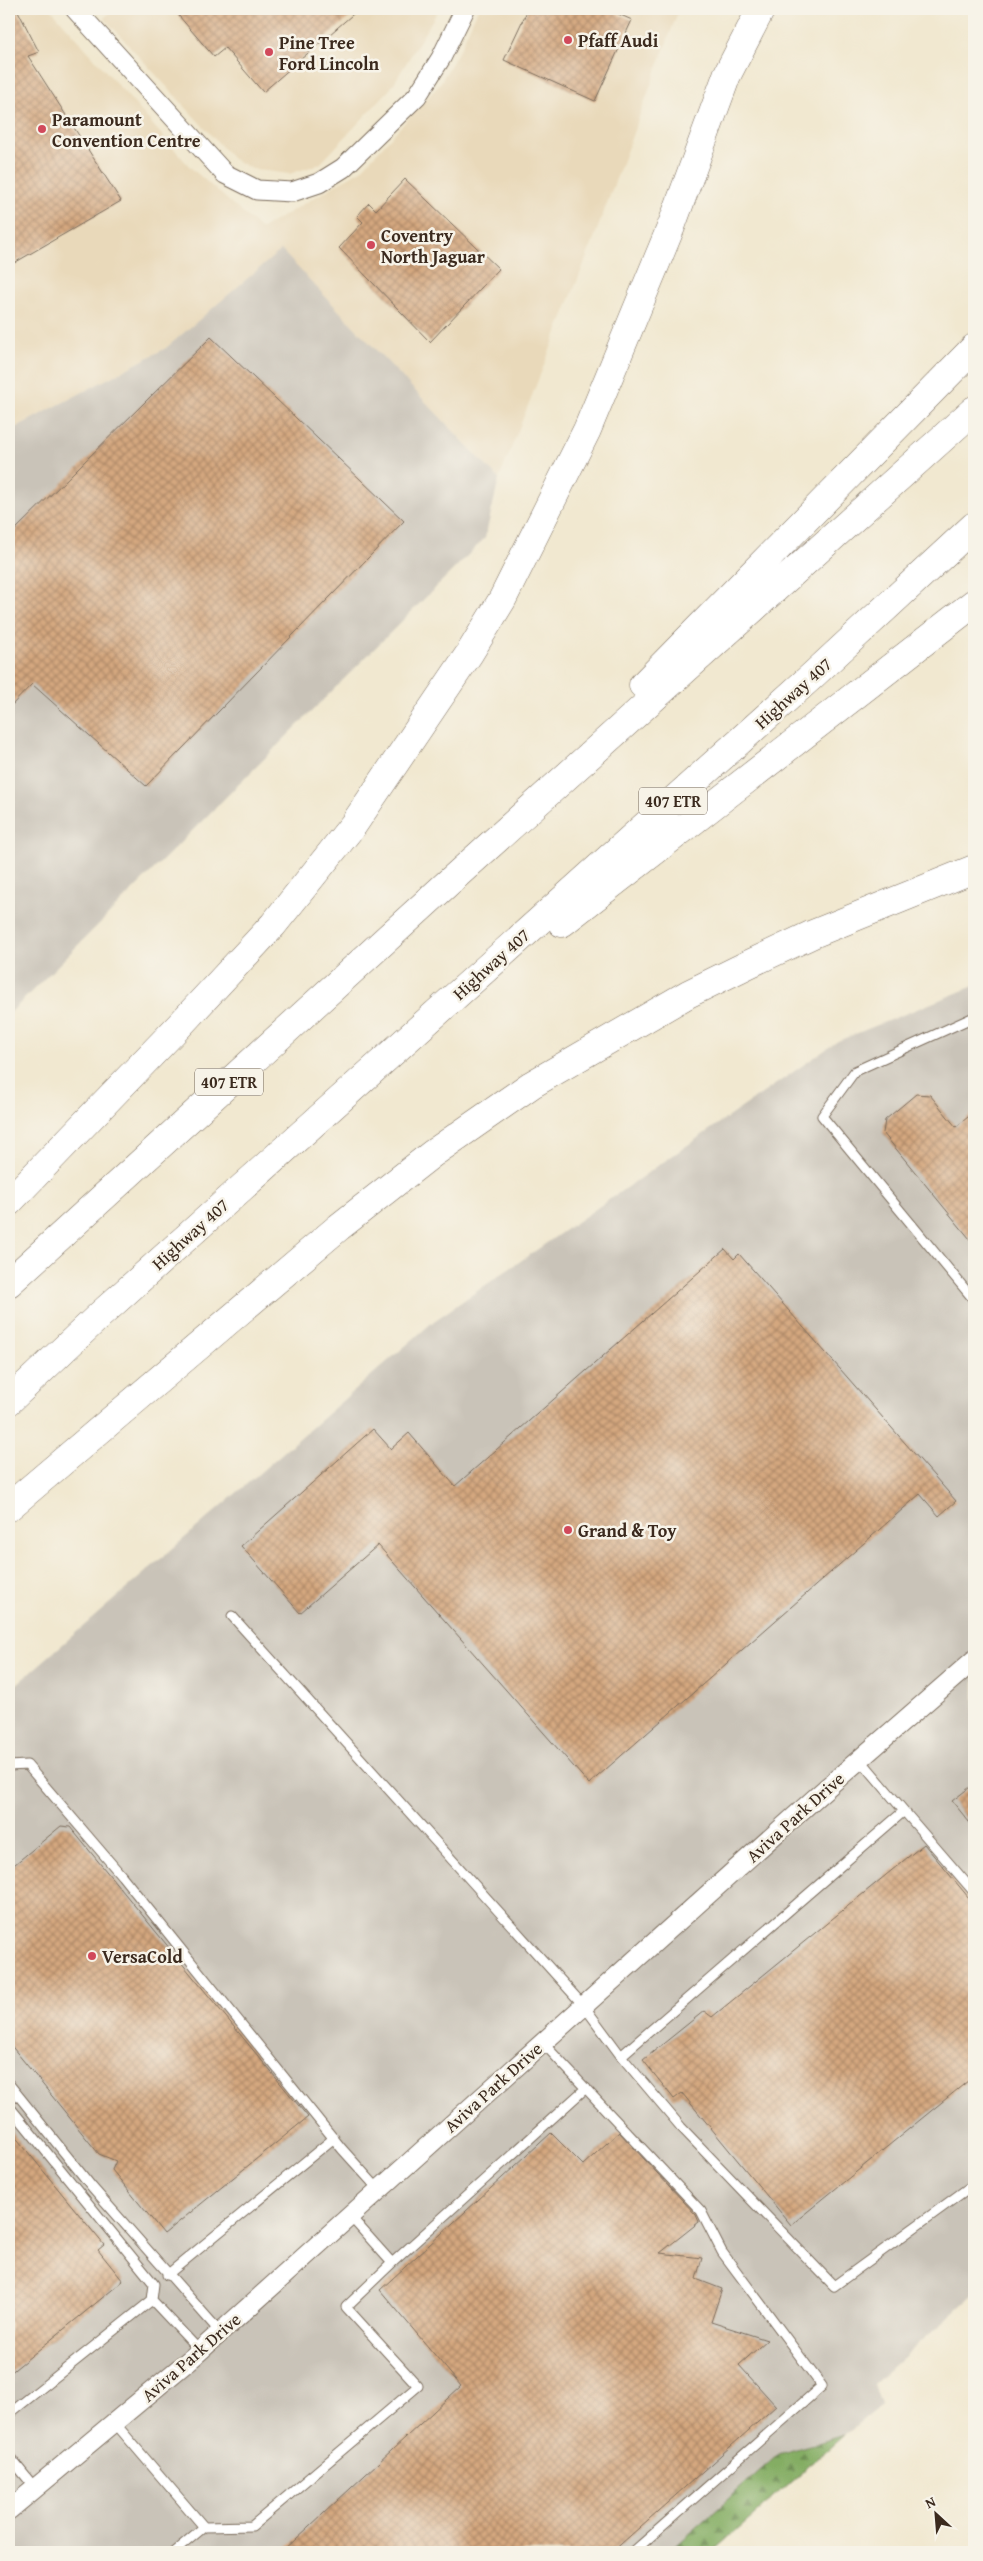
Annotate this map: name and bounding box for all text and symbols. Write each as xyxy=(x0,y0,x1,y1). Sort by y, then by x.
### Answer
place label: Pfaff Audi xyxy=(578,27,659,54)
place label: Pine Tree Ford Lincoln xyxy=(279,29,380,77)
marker: Pfaff Audi xyxy=(562,34,574,46)
marker: Pine Tree Ford Lincoln xyxy=(263,46,275,58)
place label: Paramount Convention Centre xyxy=(52,106,201,154)
marker: Paramount Convention Centre xyxy=(36,123,48,135)
place label: Coventry North Jaguar xyxy=(381,222,486,270)
marker: Coventry North Jaguar xyxy=(365,239,377,251)
street label: Highway 407 xyxy=(748,651,838,735)
road number: 407 ETR xyxy=(639,788,707,814)
street label: Highway 407 xyxy=(446,922,536,1006)
road number: 407 ETR xyxy=(195,1068,263,1096)
street label: Highway 407 xyxy=(145,1192,235,1276)
place label: Grand & Toy xyxy=(578,1517,677,1544)
marker: Grand & Toy xyxy=(562,1524,574,1536)
street label: Aviva Park Drive xyxy=(740,1765,850,1869)
place label: VersaCold xyxy=(102,1943,183,1970)
marker: VersaCold xyxy=(86,1950,98,1962)
street label: Aviva Park Drive xyxy=(438,2035,548,2139)
street label: Aviva Park Drive xyxy=(135,2306,247,2408)
north arrow xyxy=(910,2488,960,2538)
text: N xyxy=(922,2491,939,2513)

